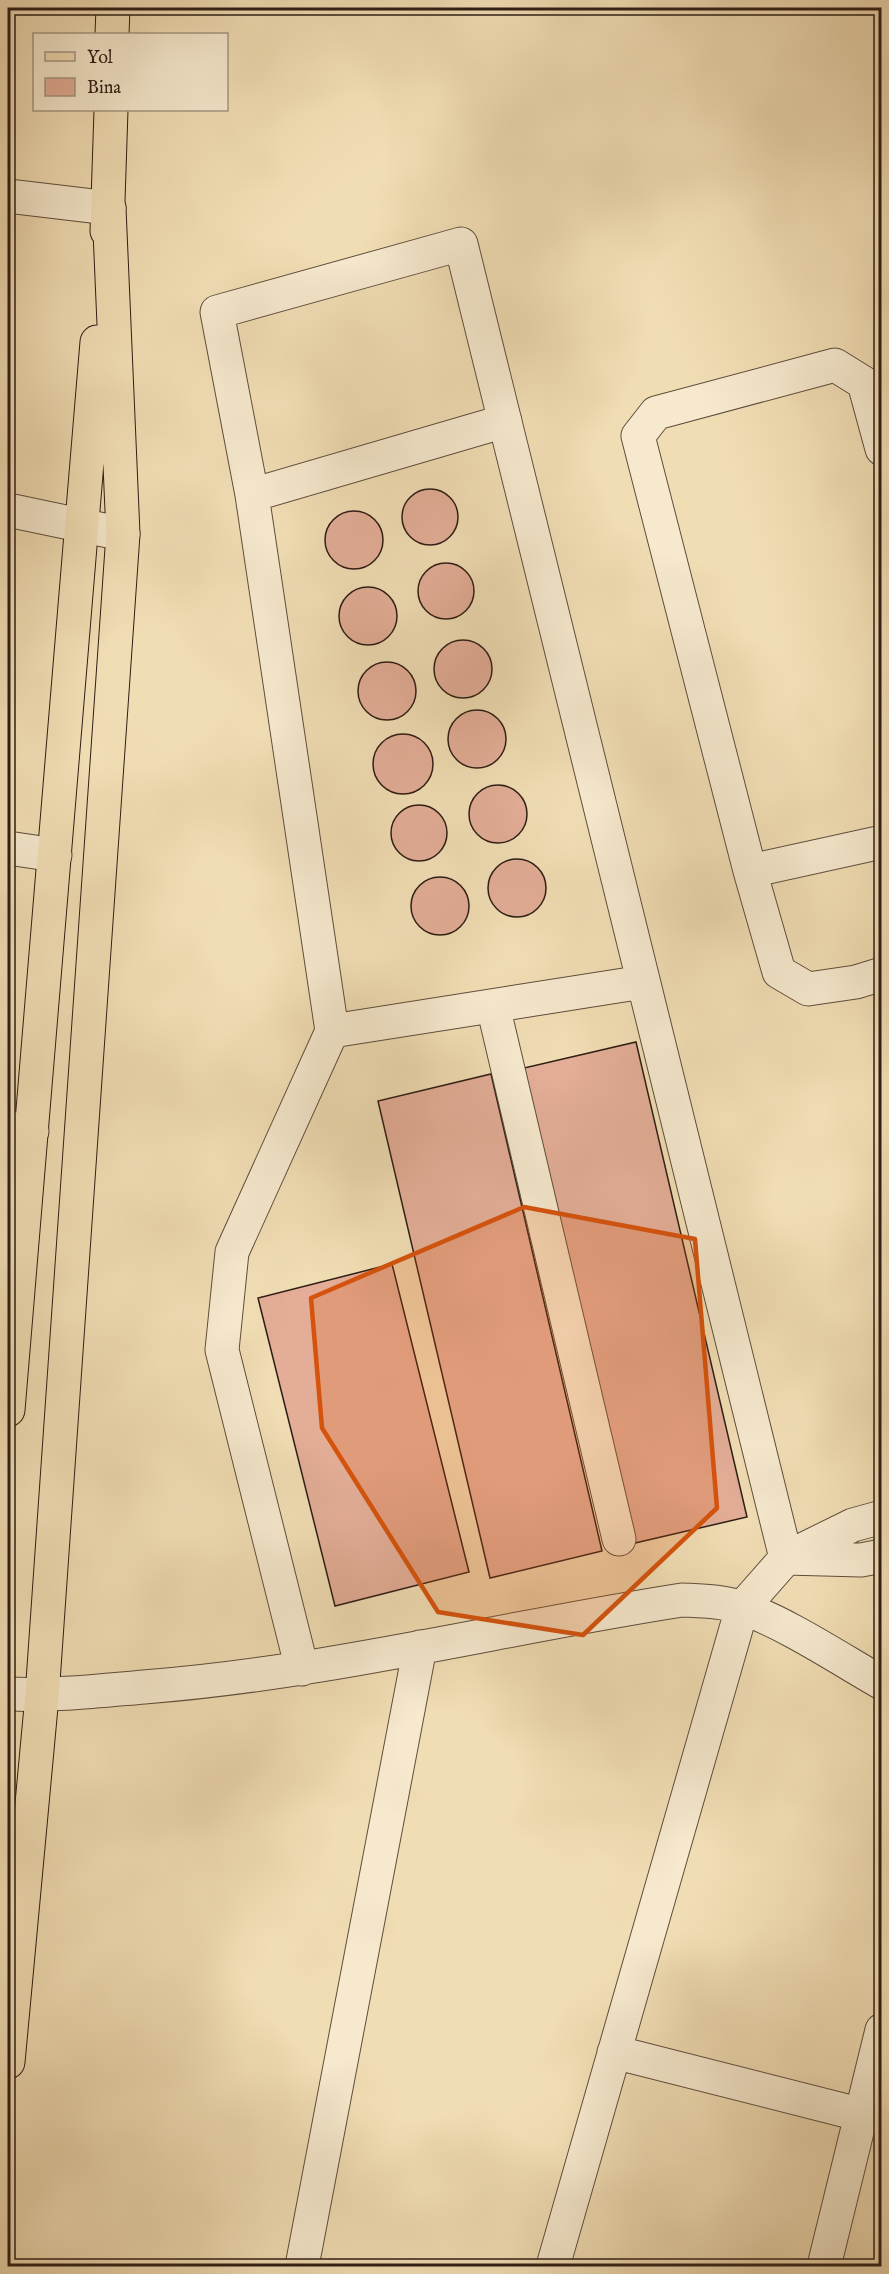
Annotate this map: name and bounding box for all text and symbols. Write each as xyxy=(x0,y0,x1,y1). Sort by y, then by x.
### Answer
legend xyxy=(33,33,228,111)
text: Yol xyxy=(87,47,113,70)
text: Bina xyxy=(87,77,121,100)

